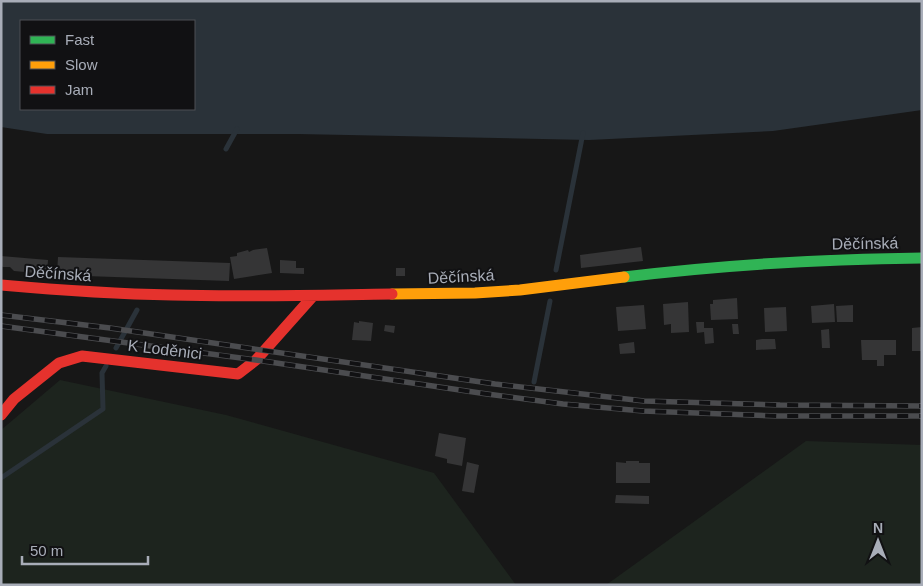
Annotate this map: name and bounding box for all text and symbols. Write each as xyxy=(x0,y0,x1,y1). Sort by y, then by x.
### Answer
legend xyxy=(20,20,195,110)
text: Fast xyxy=(65,31,95,48)
text: Slow xyxy=(65,56,98,73)
text: Jam xyxy=(65,81,93,98)
street label: Děčínská xyxy=(832,234,899,253)
street label: Děčínská xyxy=(24,263,92,284)
street label: Děčínská xyxy=(427,266,495,287)
street label: K Loděnici xyxy=(127,337,203,362)
north arrow xyxy=(853,516,903,566)
text: N xyxy=(873,520,883,536)
scale bar xyxy=(22,534,149,566)
text: 50 m xyxy=(30,542,63,559)

